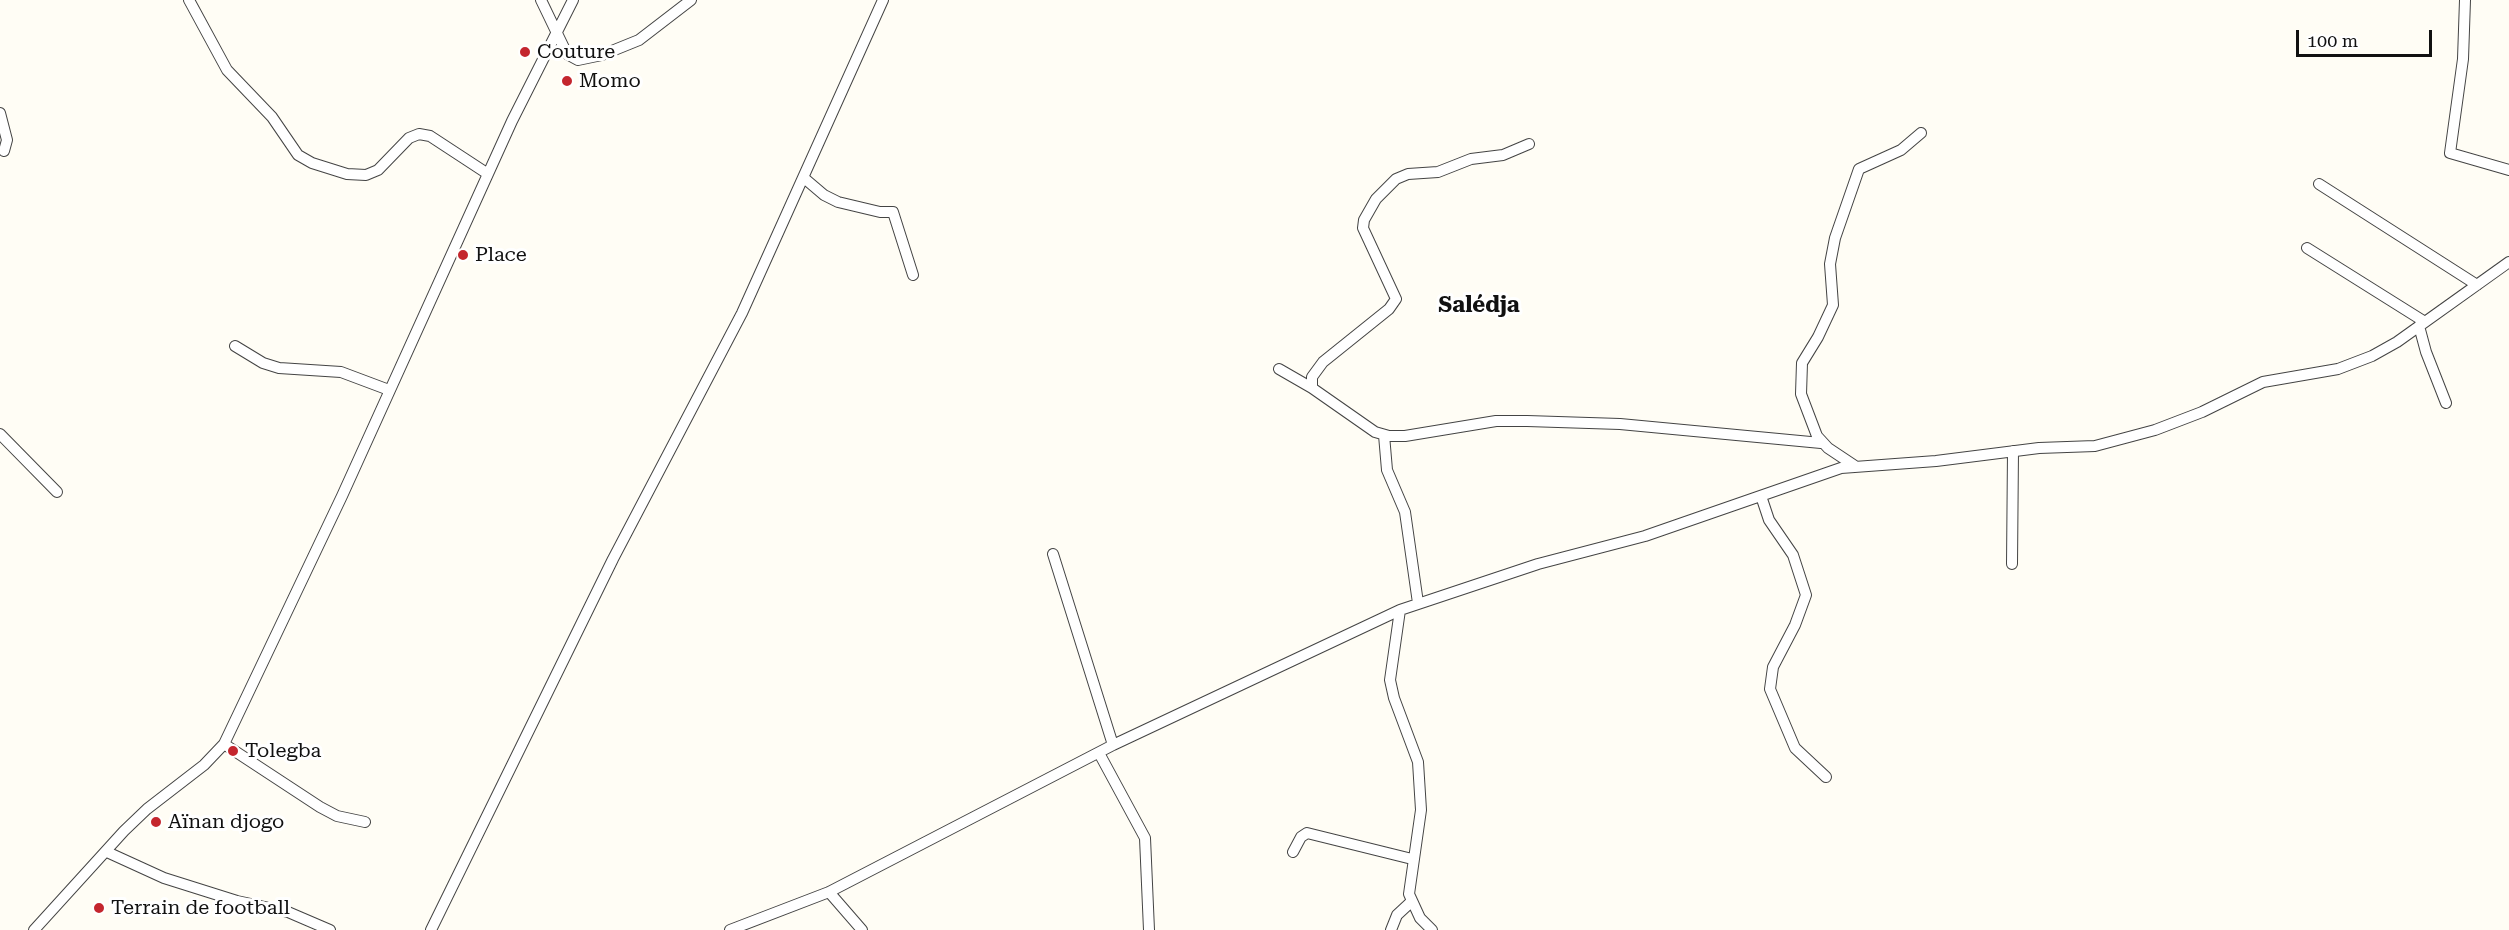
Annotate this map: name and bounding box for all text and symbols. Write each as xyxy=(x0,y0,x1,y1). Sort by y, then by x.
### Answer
scale bar xyxy=(2299,18,2436,56)
text: 100 m xyxy=(2307,30,2358,51)
place label: Couture xyxy=(537,40,615,64)
marker: Couture xyxy=(518,45,532,59)
place label: Momo xyxy=(579,69,641,93)
marker: Momo xyxy=(560,74,574,88)
place label: Place xyxy=(475,243,527,267)
marker: Place xyxy=(456,248,470,262)
district label: Salédja xyxy=(1438,293,1520,319)
place label: Tolegba xyxy=(245,739,321,763)
marker: Tolegba xyxy=(226,744,240,758)
place label: Aïnan djogo xyxy=(168,810,284,834)
marker: Aïnan djogo xyxy=(149,815,163,829)
place label: Terrain de football xyxy=(111,896,290,920)
marker: Terrain de football xyxy=(92,901,106,915)

